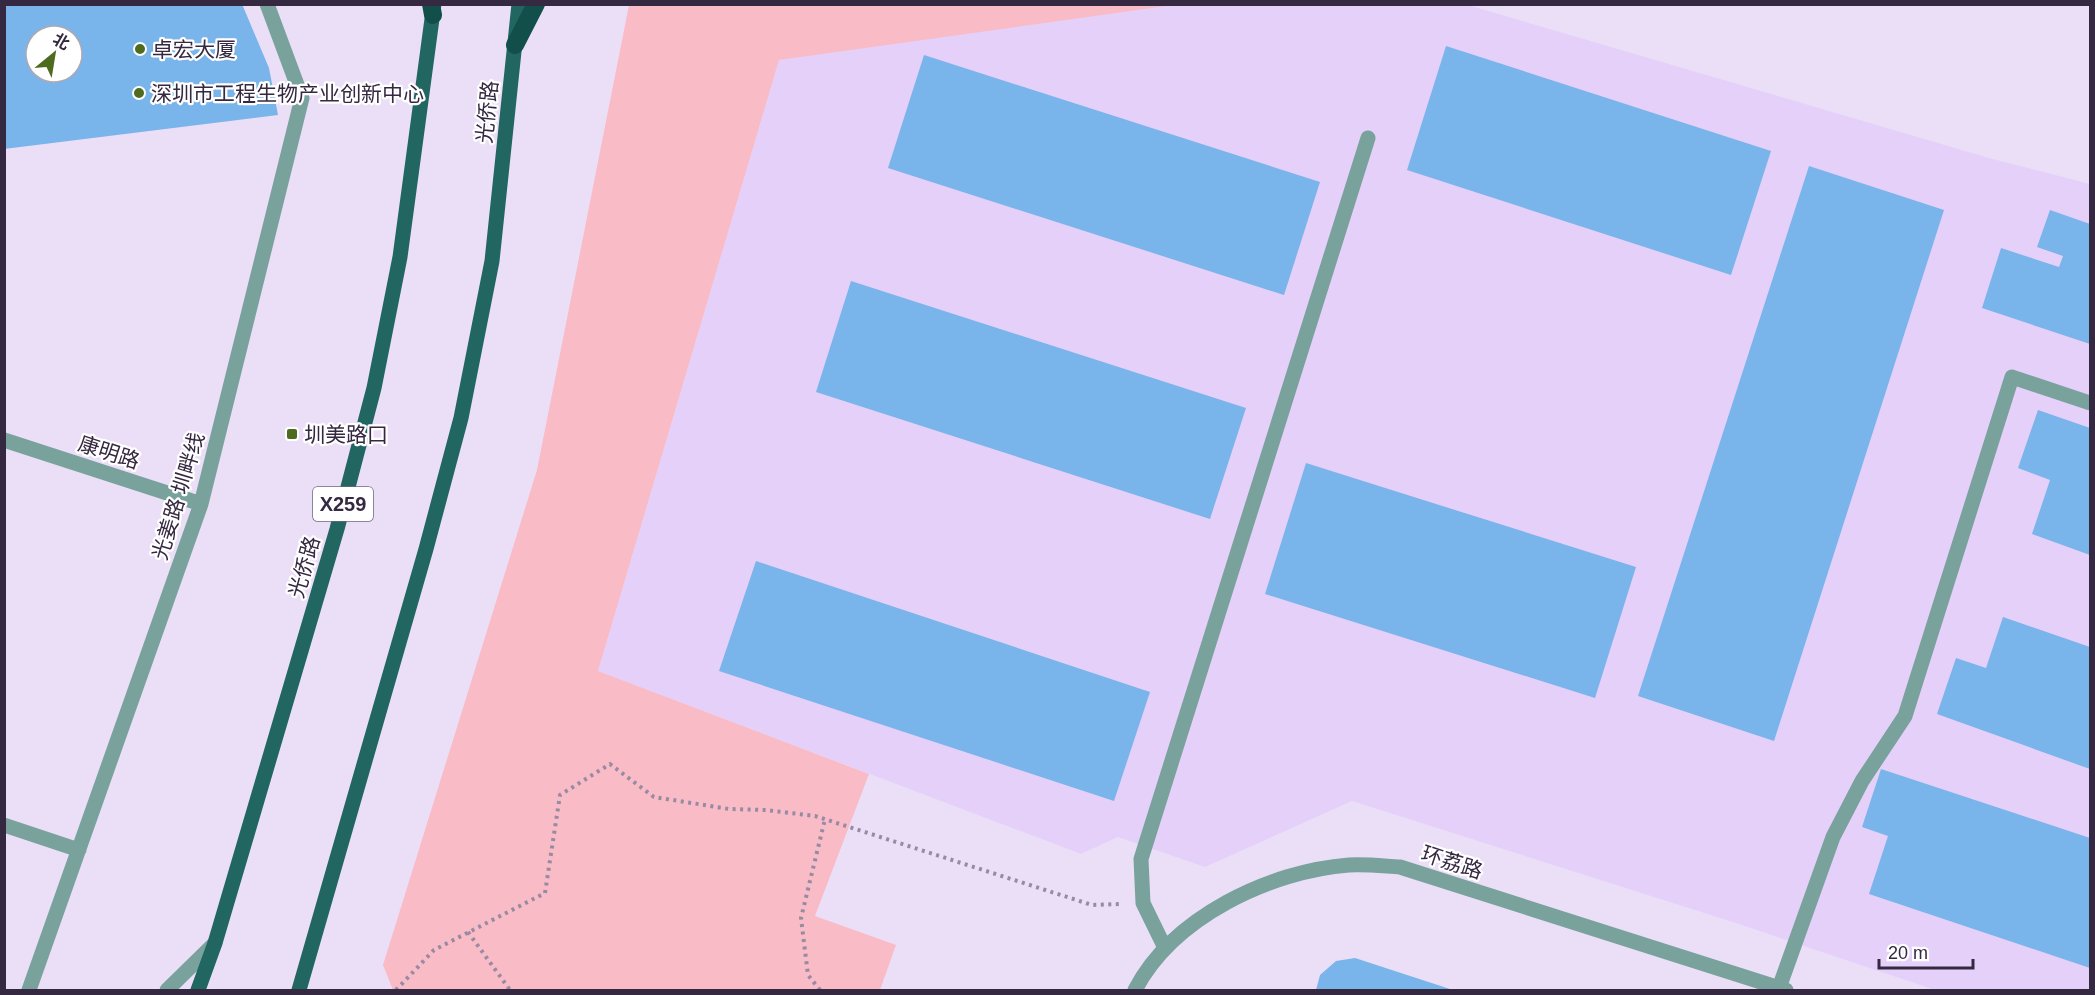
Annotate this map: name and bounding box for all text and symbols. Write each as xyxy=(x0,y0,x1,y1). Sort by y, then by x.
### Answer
north arrow xyxy=(24,24,84,84)
text: 北 xyxy=(50,30,72,53)
place label: 卓宏大厦 xyxy=(152,38,236,61)
marker: 卓宏大厦 xyxy=(133,42,147,56)
street label: 光侨路 xyxy=(472,79,502,145)
place label: 深圳市工程生物产业创新中心 xyxy=(151,82,424,105)
marker: 深圳市工程生物产业创新中心 xyxy=(132,86,146,100)
place label: 圳美路口 xyxy=(304,423,388,446)
marker: 圳美路口 xyxy=(285,427,299,441)
street label: 光姜路 圳畔线 xyxy=(148,430,208,562)
street label: 康明路 xyxy=(75,431,143,473)
road number: X259 xyxy=(313,487,373,521)
street label: 光侨路 xyxy=(284,534,324,600)
street label: 环荔路 xyxy=(1418,841,1486,883)
scale bar xyxy=(1879,932,1974,970)
text: 20 m xyxy=(1888,943,1928,963)

